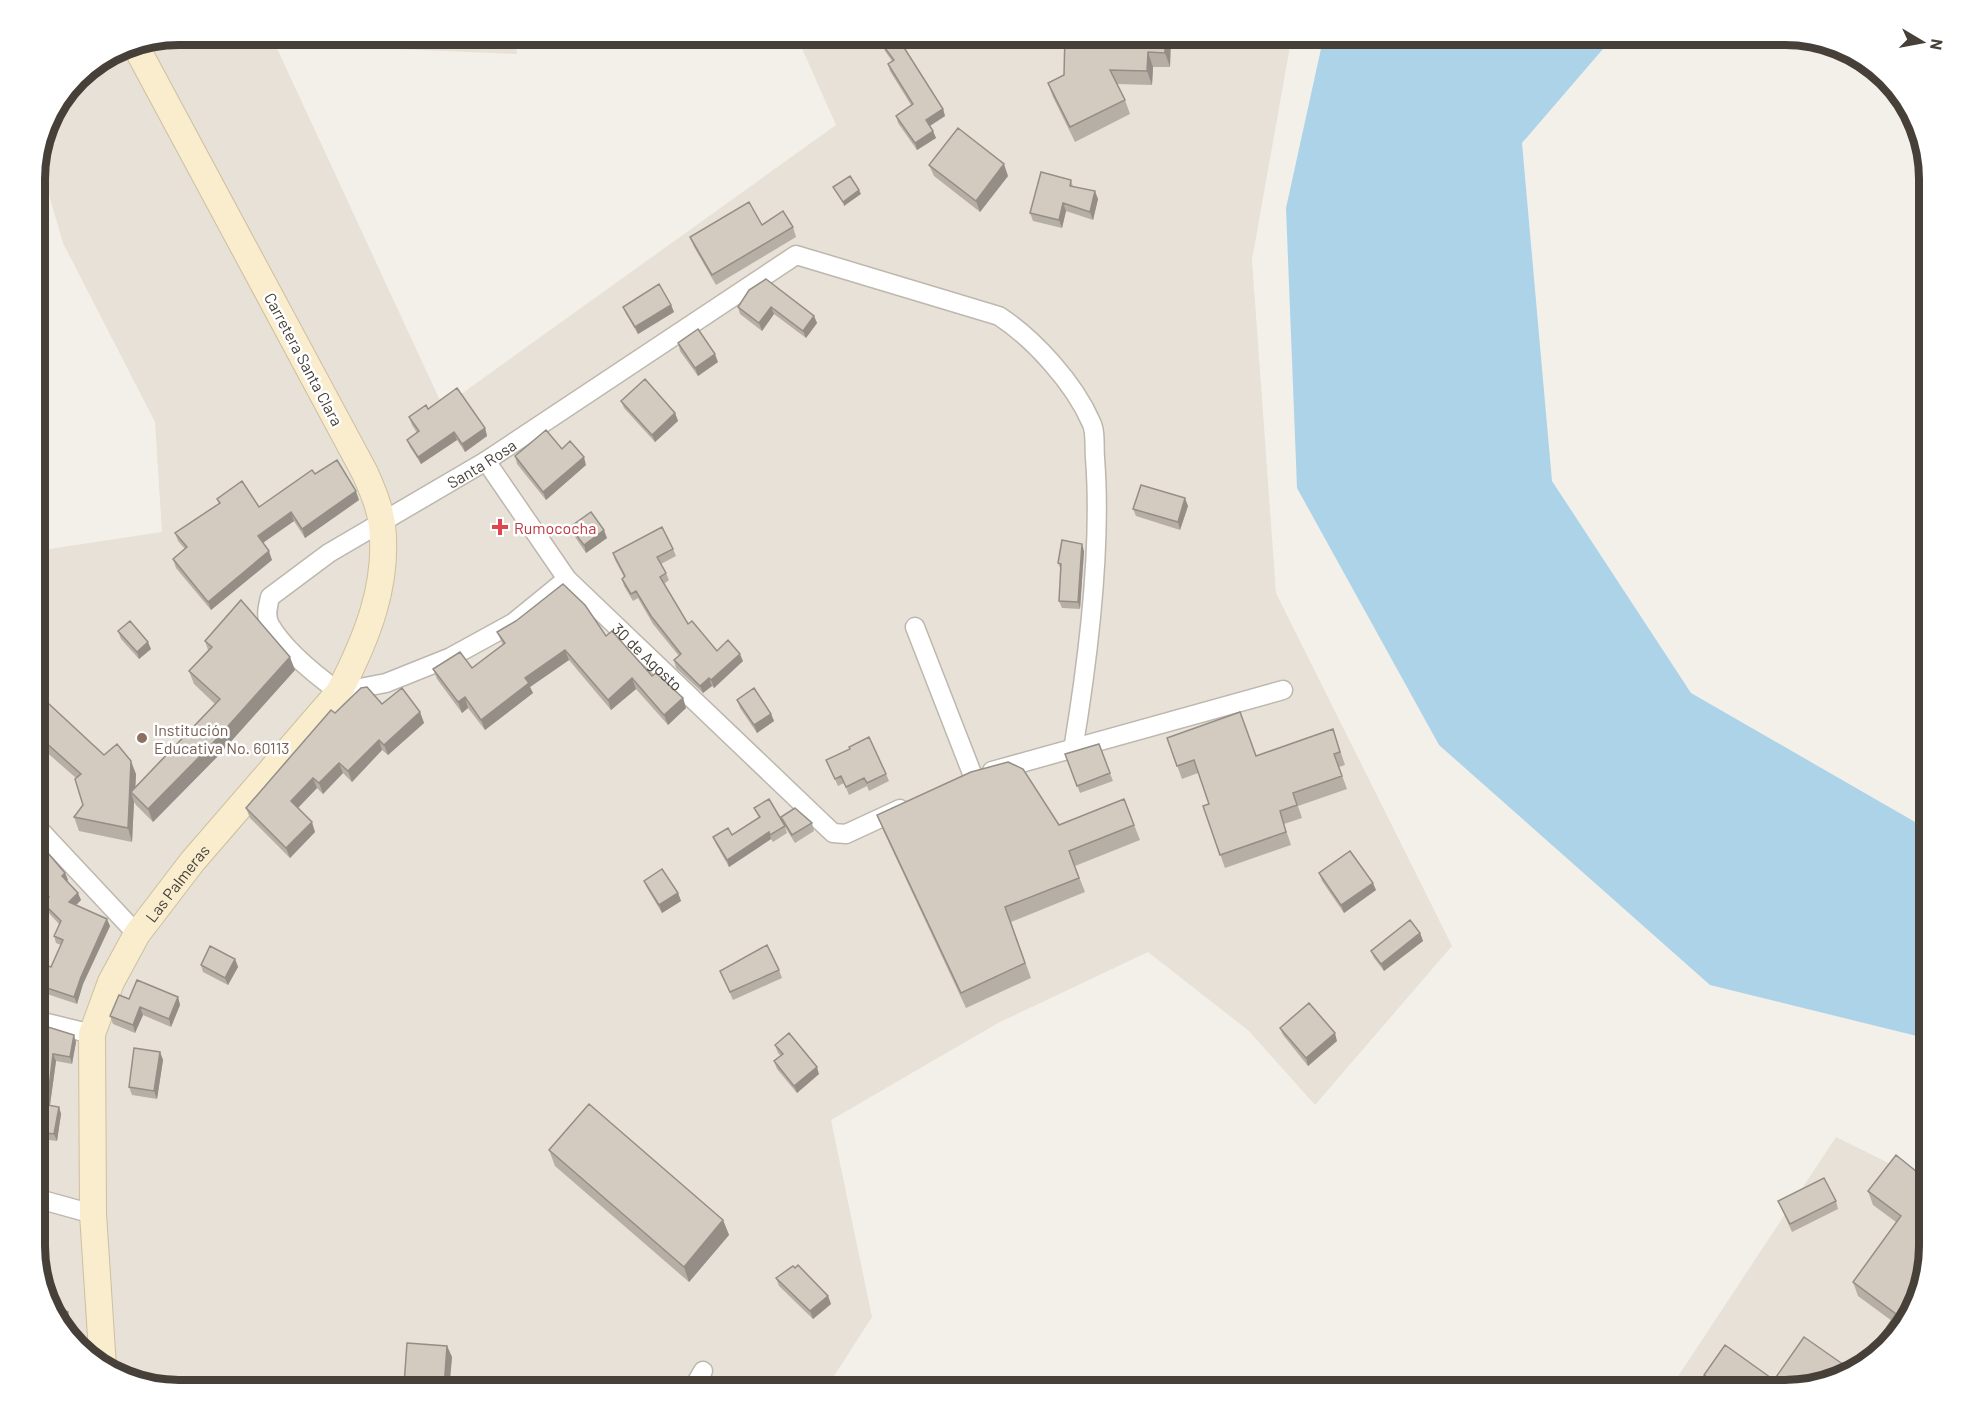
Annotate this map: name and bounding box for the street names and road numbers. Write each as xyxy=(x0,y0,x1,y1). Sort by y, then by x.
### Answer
street label: Carretera Santa Clara xyxy=(261,289,347,429)
street label: Santa Rosa xyxy=(443,434,519,491)
street label: 30 de Agosto xyxy=(609,618,687,694)
street label: Las Palmeras xyxy=(141,840,213,925)

